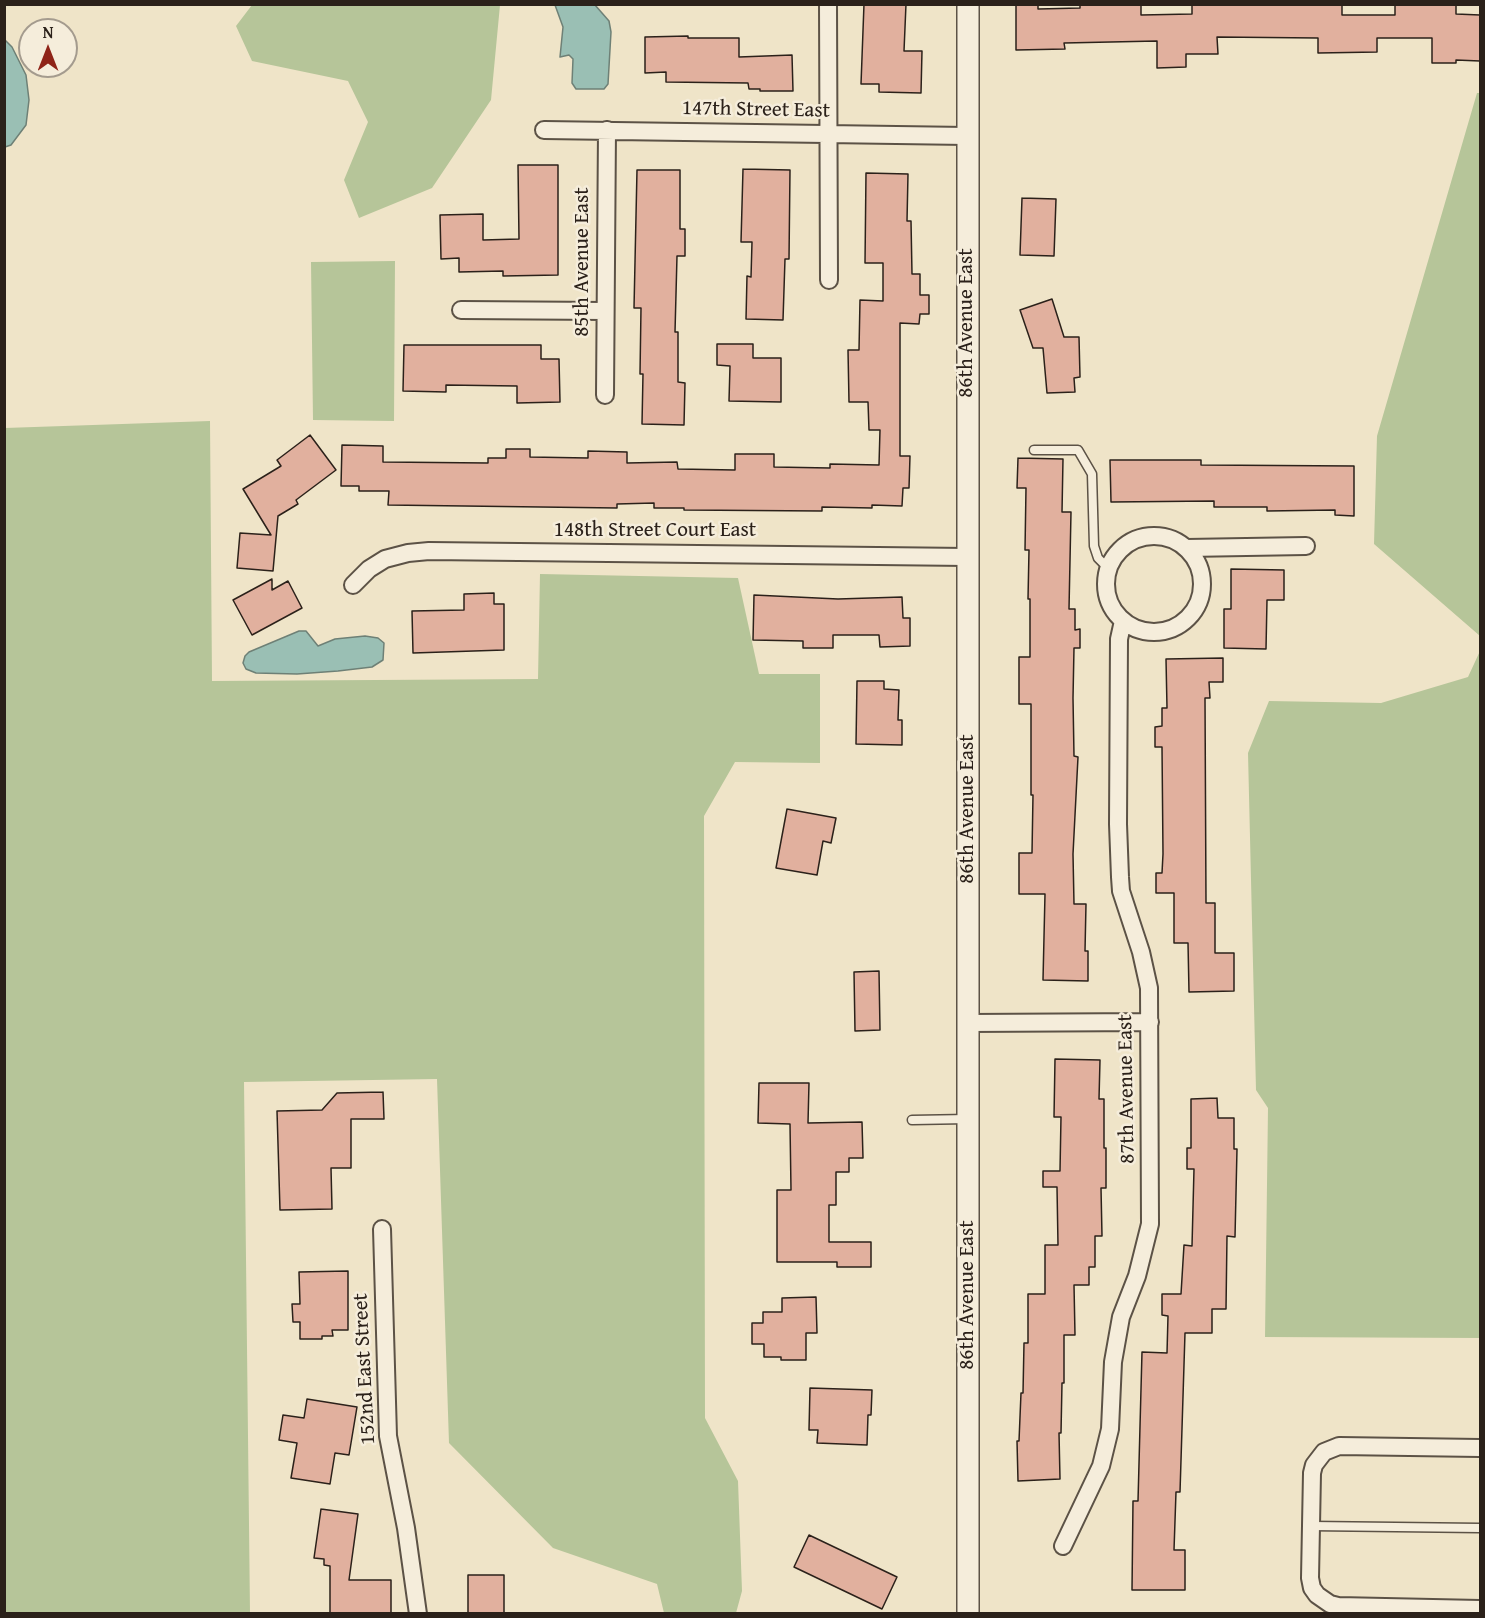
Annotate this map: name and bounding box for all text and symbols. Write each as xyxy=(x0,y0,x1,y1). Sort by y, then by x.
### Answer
north arrow xyxy=(18,18,78,78)
text: N xyxy=(43,20,53,44)
street label: 147th Street East xyxy=(682,96,830,124)
street label: 85th Avenue East xyxy=(570,187,596,337)
street label: 86th Avenue East xyxy=(954,248,980,398)
street label: 148th Street Court East xyxy=(554,518,756,544)
street label: 86th Avenue East xyxy=(955,734,981,884)
street label: 87th Avenue East xyxy=(1113,1014,1141,1164)
street label: 86th Avenue East xyxy=(955,1220,981,1370)
street label: 152nd East Street xyxy=(348,1292,382,1446)

